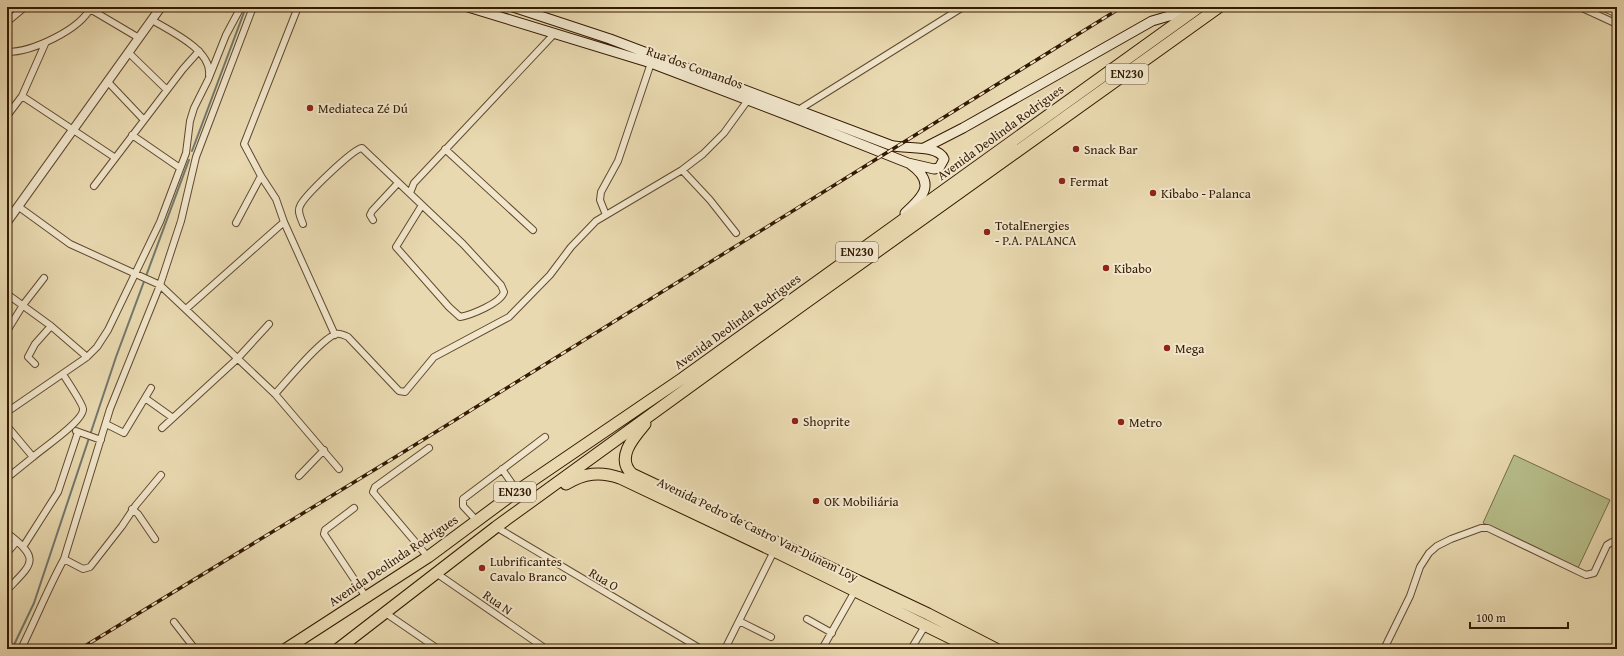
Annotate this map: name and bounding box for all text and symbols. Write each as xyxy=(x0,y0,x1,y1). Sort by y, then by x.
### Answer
street label: Rua dos Comandos xyxy=(644,41,746,94)
road number: EN230 xyxy=(1106,64,1148,84)
street label: Avenida Deolinda Rodrigues xyxy=(933,80,1068,185)
place label: Mediateca Zé Dú xyxy=(318,99,408,118)
marker: Mediateca Zé Dú xyxy=(305,103,315,113)
place label: Snack Bar xyxy=(1084,140,1138,159)
marker: Snack Bar xyxy=(1071,144,1081,154)
place label: Fermat xyxy=(1070,172,1109,191)
marker: Fermat xyxy=(1057,176,1067,186)
place label: Kibabo - Palanca xyxy=(1161,184,1252,203)
marker: Kibabo - Palanca xyxy=(1148,188,1158,198)
place label: TotalEnergies - P.A. PALANCA xyxy=(995,216,1077,250)
marker: TotalEnergies - P.A. PALANCA xyxy=(982,227,992,237)
road number: EN230 xyxy=(836,242,878,262)
place label: Kibabo xyxy=(1114,259,1152,278)
marker: Kibabo xyxy=(1101,263,1111,273)
street label: Avenida Deolinda Rodrigues xyxy=(670,269,805,374)
place label: Mega xyxy=(1175,339,1205,358)
marker: Mega xyxy=(1162,343,1172,353)
place label: Shoprite xyxy=(803,412,850,431)
place label: Metro xyxy=(1129,413,1163,432)
marker: Shoprite xyxy=(790,416,800,426)
marker: Metro xyxy=(1116,417,1126,427)
street label: Avenida Pedro de Castro Van-Dúnem Loy xyxy=(654,472,862,587)
road number: EN230 xyxy=(494,482,536,502)
place label: OK Mobiliária xyxy=(824,492,900,511)
marker: OK Mobiliária xyxy=(811,496,821,506)
street label: Avenida Deolinda Rodrigues xyxy=(325,510,462,611)
place label: Lubrificantes Cavalo Branco xyxy=(490,552,567,586)
marker: Lubrificantes Cavalo Branco xyxy=(477,563,487,573)
street label: Rua O xyxy=(585,563,622,596)
street label: Rua N xyxy=(479,585,517,620)
scale bar xyxy=(1470,604,1568,630)
text: 100 m xyxy=(1476,609,1506,626)

